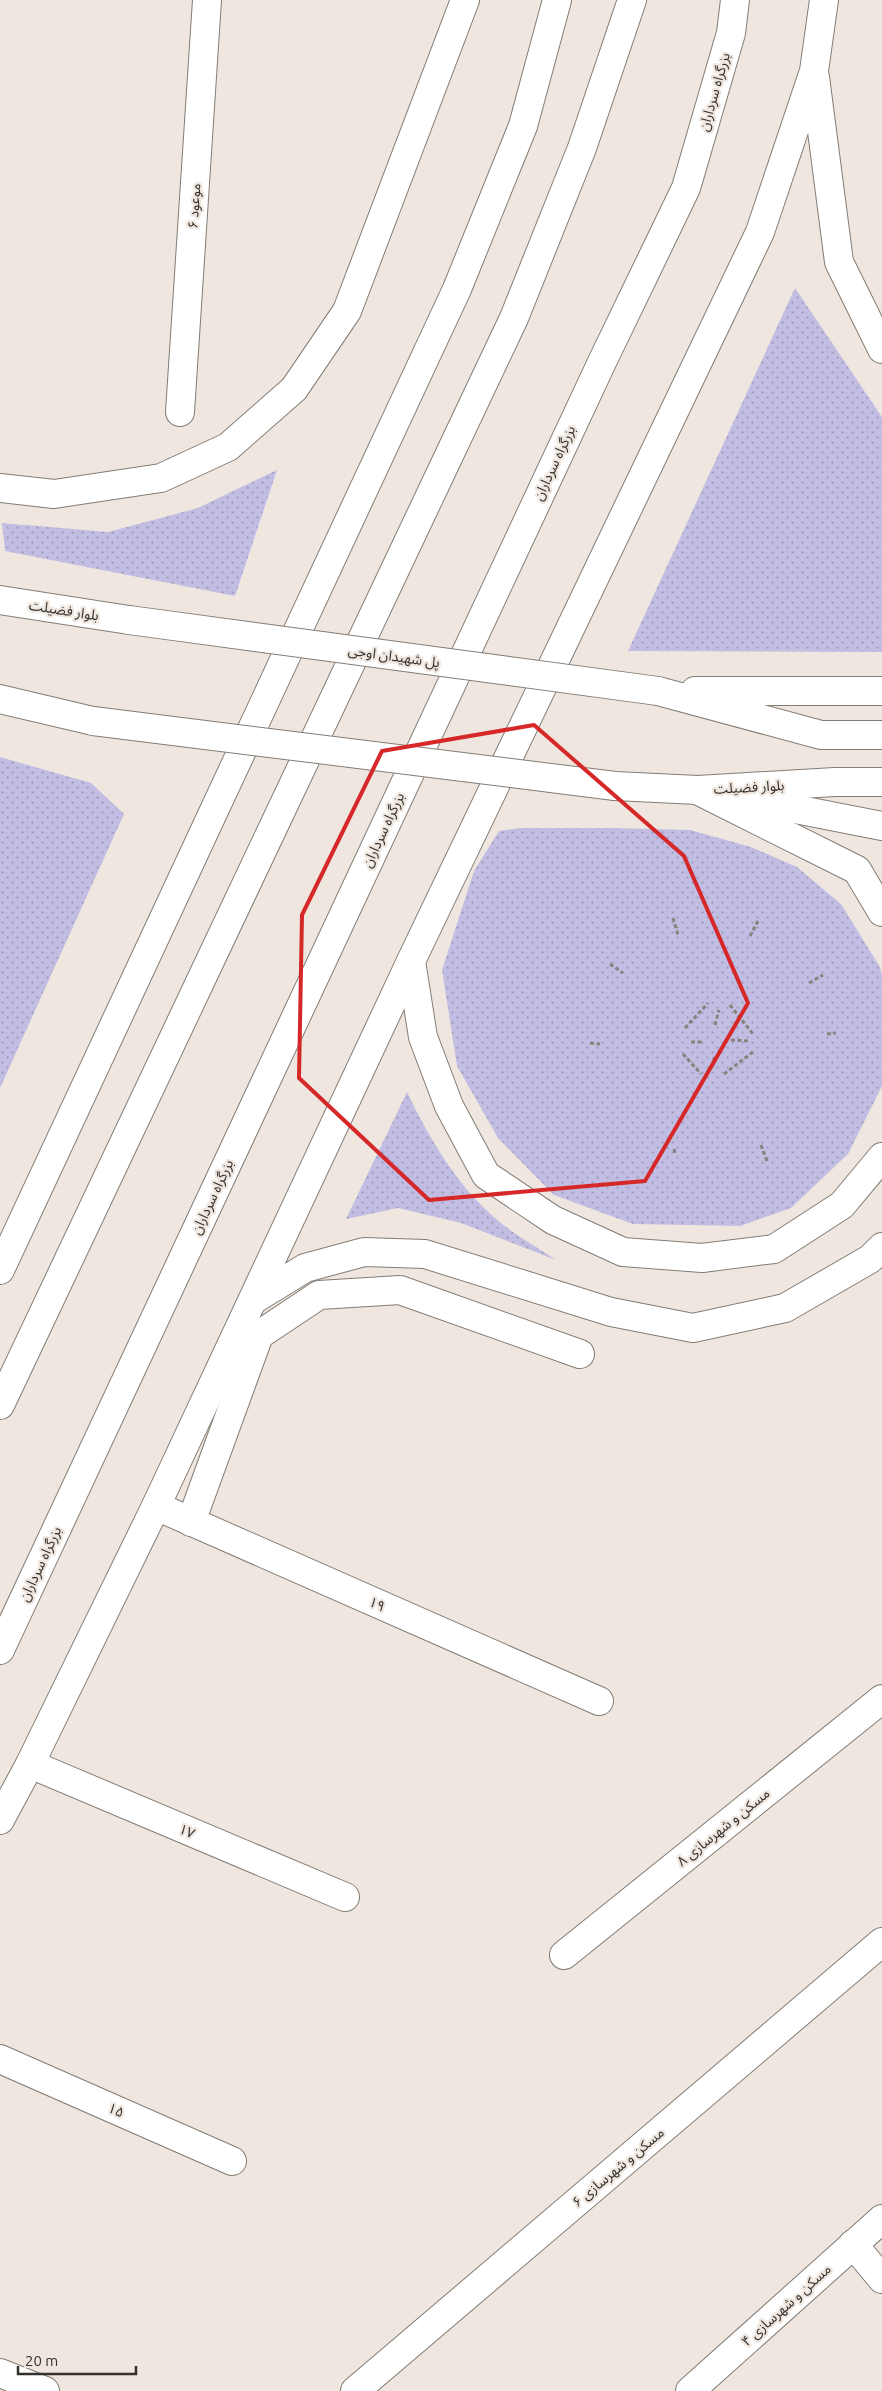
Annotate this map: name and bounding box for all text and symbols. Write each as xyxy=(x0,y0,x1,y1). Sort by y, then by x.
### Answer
street label: بزرگراه سرداران xyxy=(695,51,734,133)
street label: موعود ۶ xyxy=(184,183,205,229)
street label: بزرگراه سرداران xyxy=(530,423,579,503)
street label: بلوار فضیلت xyxy=(28,597,100,624)
street label: پل شهیدان اوجی xyxy=(347,642,441,672)
street label: بلوار فضیلت xyxy=(713,777,785,798)
street label: بزرگراه سرداران xyxy=(359,790,408,870)
street label: بزرگراه سرداران xyxy=(188,1157,237,1237)
street label: بزرگراه سرداران xyxy=(16,1524,65,1604)
street label: ۱۹ xyxy=(366,1593,388,1615)
street label: مسکن و شهرسازی ۸ xyxy=(673,1785,773,1870)
street label: ۱۷ xyxy=(176,1821,198,1841)
street label: ۱۵ xyxy=(105,2099,127,2121)
street label: مسکن و شهرسازی ۶ xyxy=(569,2124,668,2211)
street label: مسکن و شهرسازی ۴ xyxy=(738,2261,835,2350)
scale bar xyxy=(18,2344,135,2376)
text: 20 m xyxy=(25,2352,58,2369)

